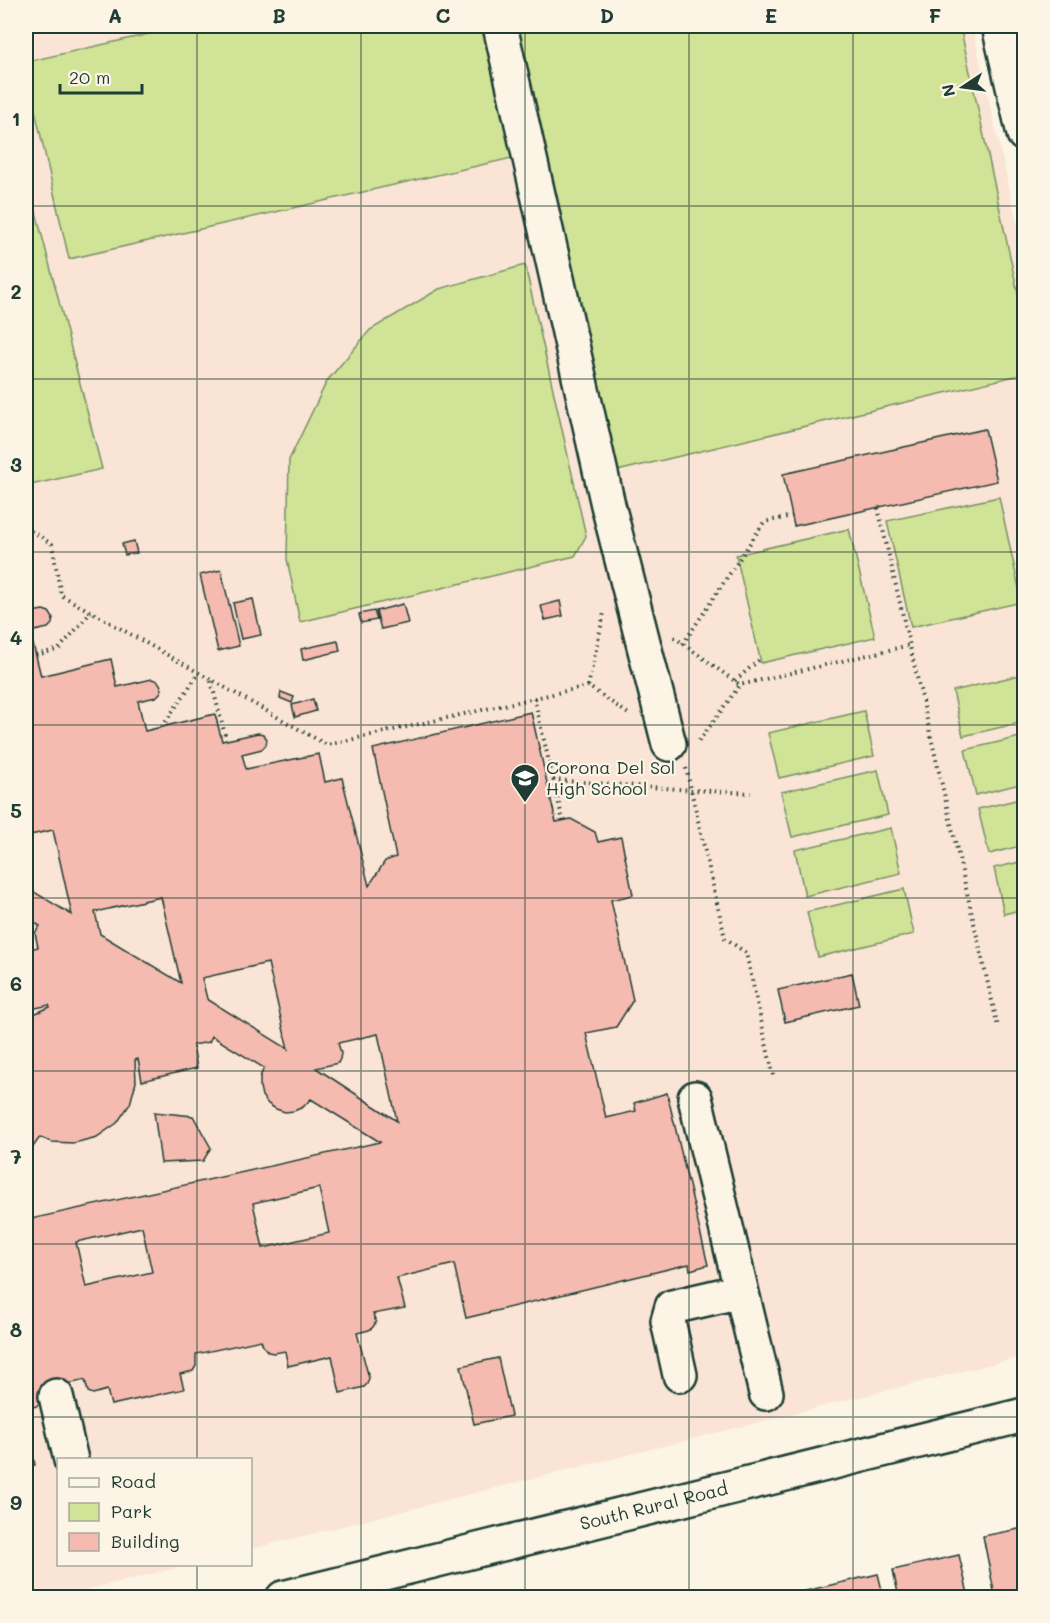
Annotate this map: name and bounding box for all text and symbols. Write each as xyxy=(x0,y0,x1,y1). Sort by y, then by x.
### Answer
text: A xyxy=(108,2,122,28)
text: B xyxy=(272,2,286,28)
text: C xyxy=(436,2,451,28)
text: D xyxy=(600,2,614,28)
text: E xyxy=(765,2,777,28)
text: F xyxy=(929,2,942,28)
scale bar xyxy=(60,57,142,95)
north arrow xyxy=(933,57,993,117)
text: 20 m xyxy=(69,65,110,89)
text: N xyxy=(936,82,959,99)
text: 1 xyxy=(12,105,20,131)
text: 2 xyxy=(10,278,22,304)
text: 3 xyxy=(10,451,22,477)
text: 4 xyxy=(10,624,23,650)
place label: Corona Del Sol High School xyxy=(546,755,675,800)
school or university icon: Corona Del Sol High School xyxy=(509,762,541,804)
text: 5 xyxy=(10,797,22,823)
text: 6 xyxy=(10,970,22,996)
text: 7 xyxy=(10,1143,22,1169)
text: 8 xyxy=(10,1316,22,1342)
legend xyxy=(57,1458,252,1566)
text: Road xyxy=(111,1469,156,1493)
street label: South Rural Road xyxy=(577,1476,730,1535)
text: 9 xyxy=(10,1489,22,1515)
text: Park xyxy=(111,1499,152,1523)
text: Building xyxy=(111,1529,179,1553)

